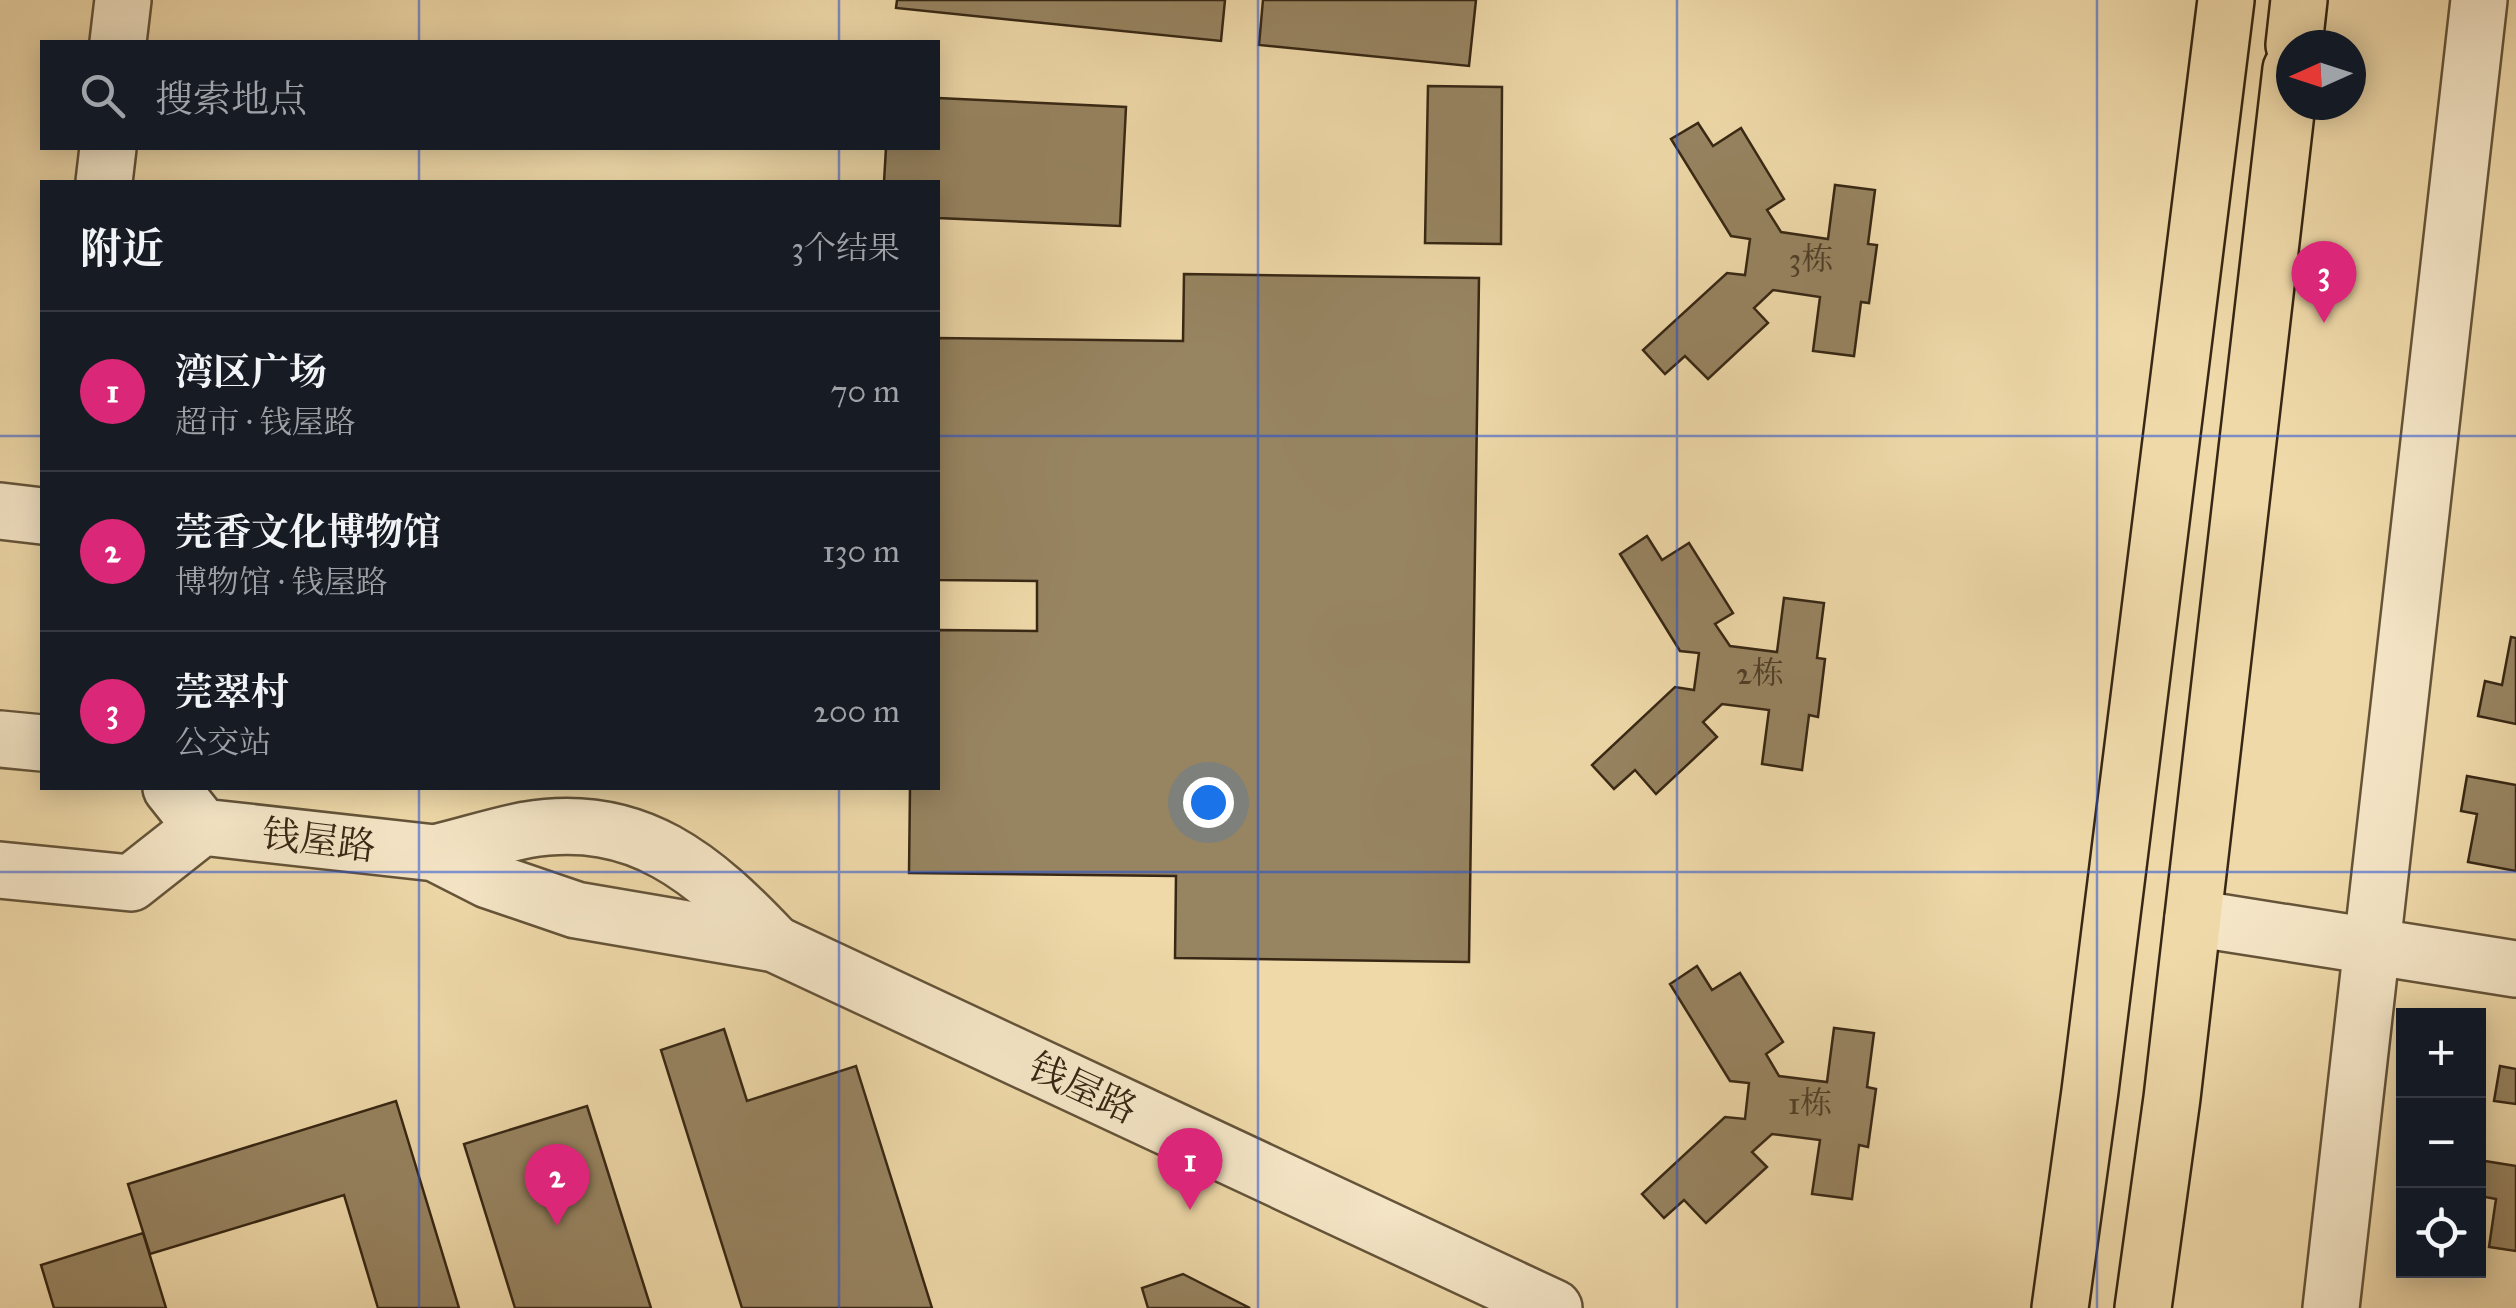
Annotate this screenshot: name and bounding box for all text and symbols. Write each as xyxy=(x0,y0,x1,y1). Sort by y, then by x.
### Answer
north arrow xyxy=(2276,30,2366,120)
search box xyxy=(40,40,940,150)
icon: search xyxy=(75,68,130,123)
text: 搜索地点 xyxy=(155,76,307,122)
text: 附近 xyxy=(80,223,164,275)
text: 3个结果 xyxy=(791,229,900,268)
house number: 3栋 xyxy=(1789,240,1833,279)
pin: 3 xyxy=(2292,240,2356,323)
text: 湾区广场 xyxy=(175,349,327,395)
text: 1 xyxy=(106,372,119,411)
text: 70 m xyxy=(831,372,900,411)
text: 超市 · 钱屋路 xyxy=(175,403,356,442)
text: 莞香文化博物馆 xyxy=(175,509,441,555)
text: 2 xyxy=(105,532,120,571)
text: 130 m xyxy=(822,532,900,571)
text: 博物馆 · 钱屋路 xyxy=(175,563,388,602)
house number: 2栋 xyxy=(1736,654,1784,693)
text: 莞翠村 xyxy=(175,669,289,715)
text: 3 xyxy=(106,692,119,731)
text: 200 m xyxy=(813,692,900,731)
text: 公交站 xyxy=(175,723,271,762)
your location xyxy=(1183,777,1234,828)
street label: 钱屋路 xyxy=(260,810,378,870)
map controls xyxy=(2396,1008,2486,1278)
button: + xyxy=(2396,1008,2486,1098)
street label: 钱屋路 xyxy=(1022,1043,1144,1133)
house number: 1栋 xyxy=(1788,1084,1832,1123)
button: − xyxy=(2396,1098,2486,1188)
pin: 1 xyxy=(1158,1128,1222,1210)
pin: 2 xyxy=(524,1144,590,1226)
button: locate xyxy=(2396,1188,2486,1278)

